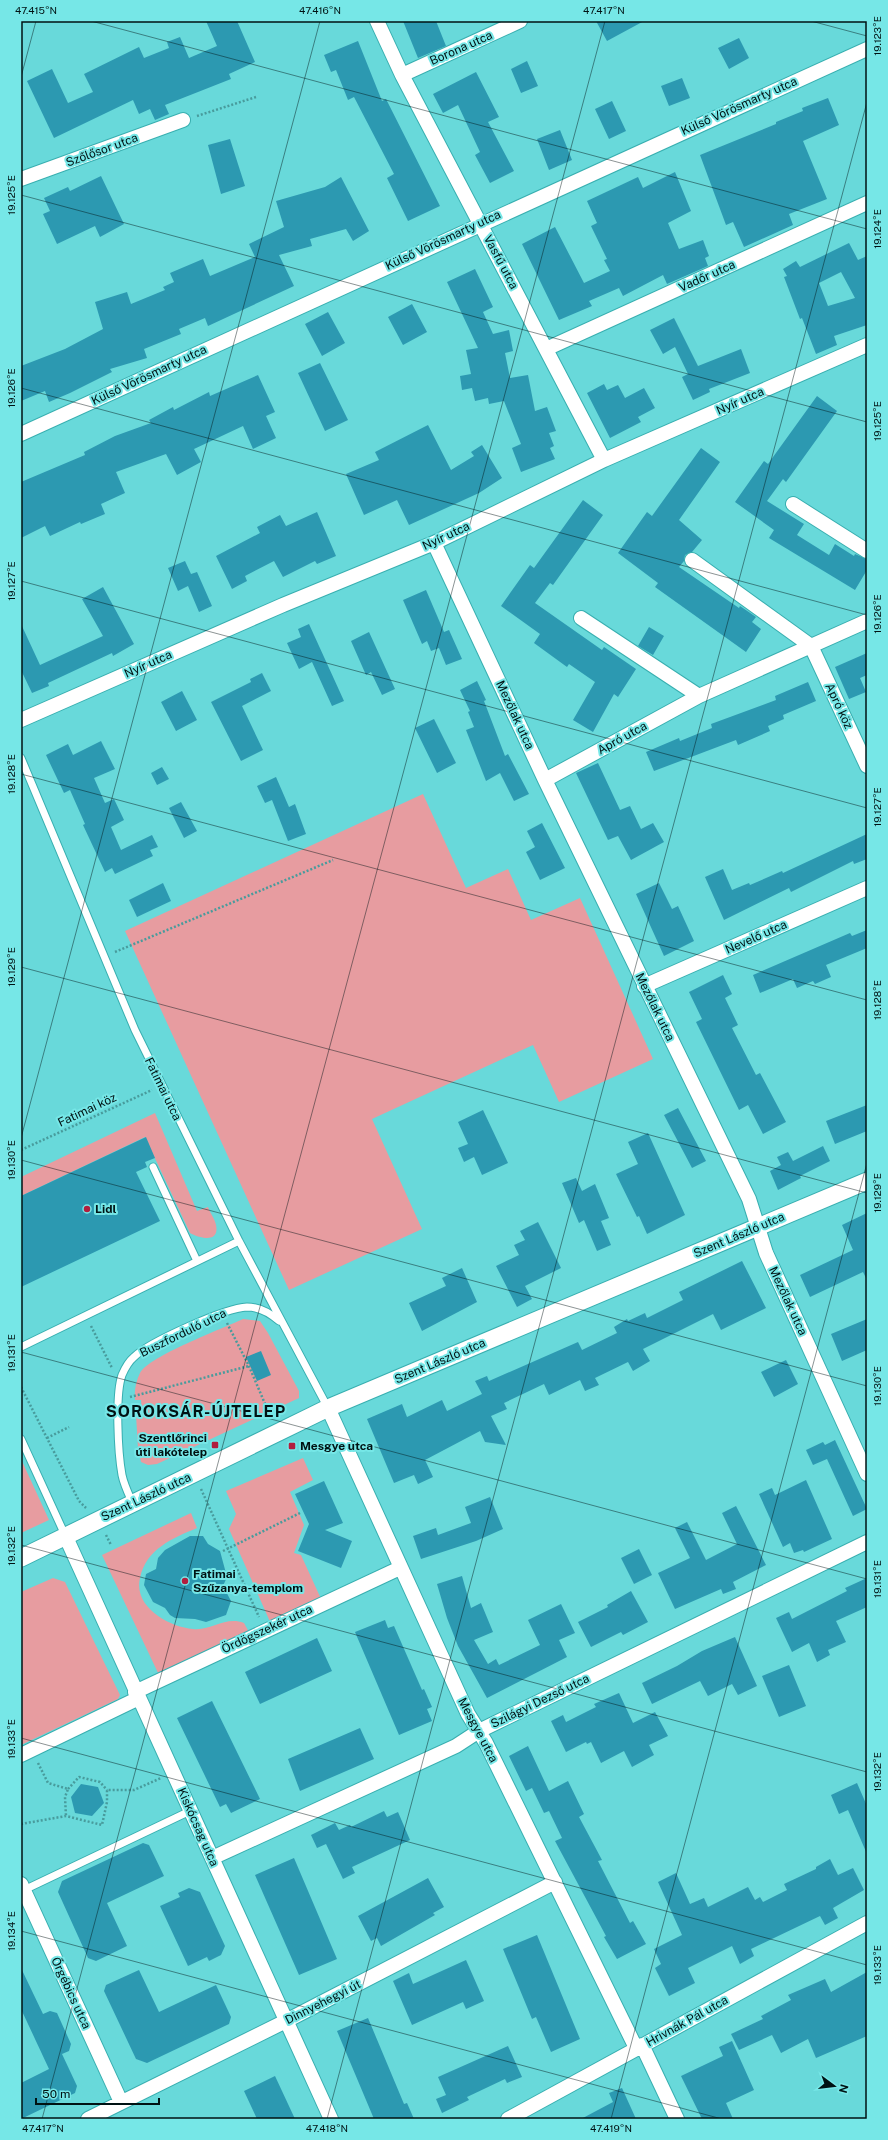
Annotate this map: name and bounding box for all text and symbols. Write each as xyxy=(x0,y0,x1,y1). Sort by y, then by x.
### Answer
text: 47.415°N xyxy=(15,4,57,16)
text: 47.416°N xyxy=(299,4,341,16)
text: 47.417°N xyxy=(583,4,625,16)
text: 19.123°E xyxy=(871,16,883,56)
street label: Borona utca xyxy=(427,28,495,68)
street label: Külső Vörösmarty utca xyxy=(679,74,799,138)
street label: Szőlősor utca xyxy=(64,131,140,169)
text: 19.125°E xyxy=(5,175,17,215)
street label: Külső Vörösmarty utca xyxy=(383,207,503,273)
text: 19.124°E xyxy=(871,209,883,249)
street label: Vasfű utca xyxy=(481,232,521,292)
street label: Vadőr utca xyxy=(677,257,737,295)
street label: Külső Vörösmarty utca xyxy=(89,342,209,408)
text: 19.126°E xyxy=(5,368,17,408)
street label: Nyír utca xyxy=(714,384,766,418)
text: 19.125°E xyxy=(871,401,883,441)
street label: Nyír utca xyxy=(420,519,472,553)
text: 19.127°E xyxy=(5,561,17,601)
text: 19.126°E xyxy=(871,594,883,634)
street label: Nyír utca xyxy=(122,647,174,681)
street label: Mezőlak utca xyxy=(493,678,537,752)
street label: Apró köz xyxy=(822,681,856,731)
street label: Apró utca xyxy=(595,719,649,757)
text: 19.128°E xyxy=(5,754,17,794)
text: 19.127°E xyxy=(871,787,883,827)
street label: Nevelő utca xyxy=(723,917,789,957)
text: 19.129°E xyxy=(5,947,17,987)
street label: Mezőlak utca xyxy=(632,971,678,1043)
text: 19.128°E xyxy=(871,980,883,1020)
street label: Fatimai utca xyxy=(142,1055,184,1123)
street label: Fatimai köz xyxy=(56,1090,119,1130)
text: 19.130°E xyxy=(5,1140,17,1180)
text: 19.129°E xyxy=(871,1173,883,1213)
place label: Lidl xyxy=(95,1202,116,1216)
marker: Lidl xyxy=(82,1204,92,1214)
street label: Szent László utca xyxy=(691,1210,787,1260)
street label: Mezőlak utca xyxy=(766,1264,810,1338)
street label: Buszforduló utca xyxy=(137,1306,229,1360)
text: 19.131°E xyxy=(5,1334,17,1372)
street label: Szent László utca xyxy=(392,1336,488,1386)
text: 19.130°E xyxy=(871,1366,883,1406)
district label: SOROKSÁR-ÚJTELEP xyxy=(106,1401,286,1421)
place label: Szentlőrinci úti lakótelep xyxy=(135,1431,207,1459)
place label: Mesgye utca xyxy=(300,1439,373,1453)
marker: Szentlőrinci úti lakótelep xyxy=(210,1440,220,1450)
marker: Mesgye utca xyxy=(287,1441,297,1451)
street label: Szent László utca xyxy=(99,1470,193,1524)
text: 19.132°E xyxy=(5,1526,17,1566)
text: 19.131°E xyxy=(871,1560,883,1598)
place label: Fatimai Szűzanya-templom xyxy=(193,1567,303,1595)
marker: Fatimai Szűzanya-templom xyxy=(180,1576,190,1586)
street label: Ördögszekér utca xyxy=(219,1602,315,1656)
street label: Szilágyi Dezső utca xyxy=(489,1671,591,1731)
street label: Mesgye utca xyxy=(455,1695,501,1765)
text: 19.133°E xyxy=(5,1719,17,1759)
text: 19.132°E xyxy=(871,1752,883,1792)
street label: Kiskócsag utca xyxy=(174,1785,222,1869)
text: 19.134°E xyxy=(5,1911,17,1951)
text: 19.133°E xyxy=(871,1945,883,1985)
street label: Őrgébics utca xyxy=(48,1955,94,2031)
street label: Dinnyehegyi út xyxy=(283,1977,364,2027)
street label: Hrivnák Pál utca xyxy=(644,1993,730,2049)
north arrow xyxy=(814,2066,854,2106)
scale bar xyxy=(36,2080,159,2106)
text: N xyxy=(837,2083,851,2094)
text: 50 m xyxy=(42,2087,70,2101)
text: 47.417°N xyxy=(22,2122,64,2134)
text: 47.418°N xyxy=(306,2122,348,2134)
text: 47.419°N xyxy=(590,2122,632,2134)

